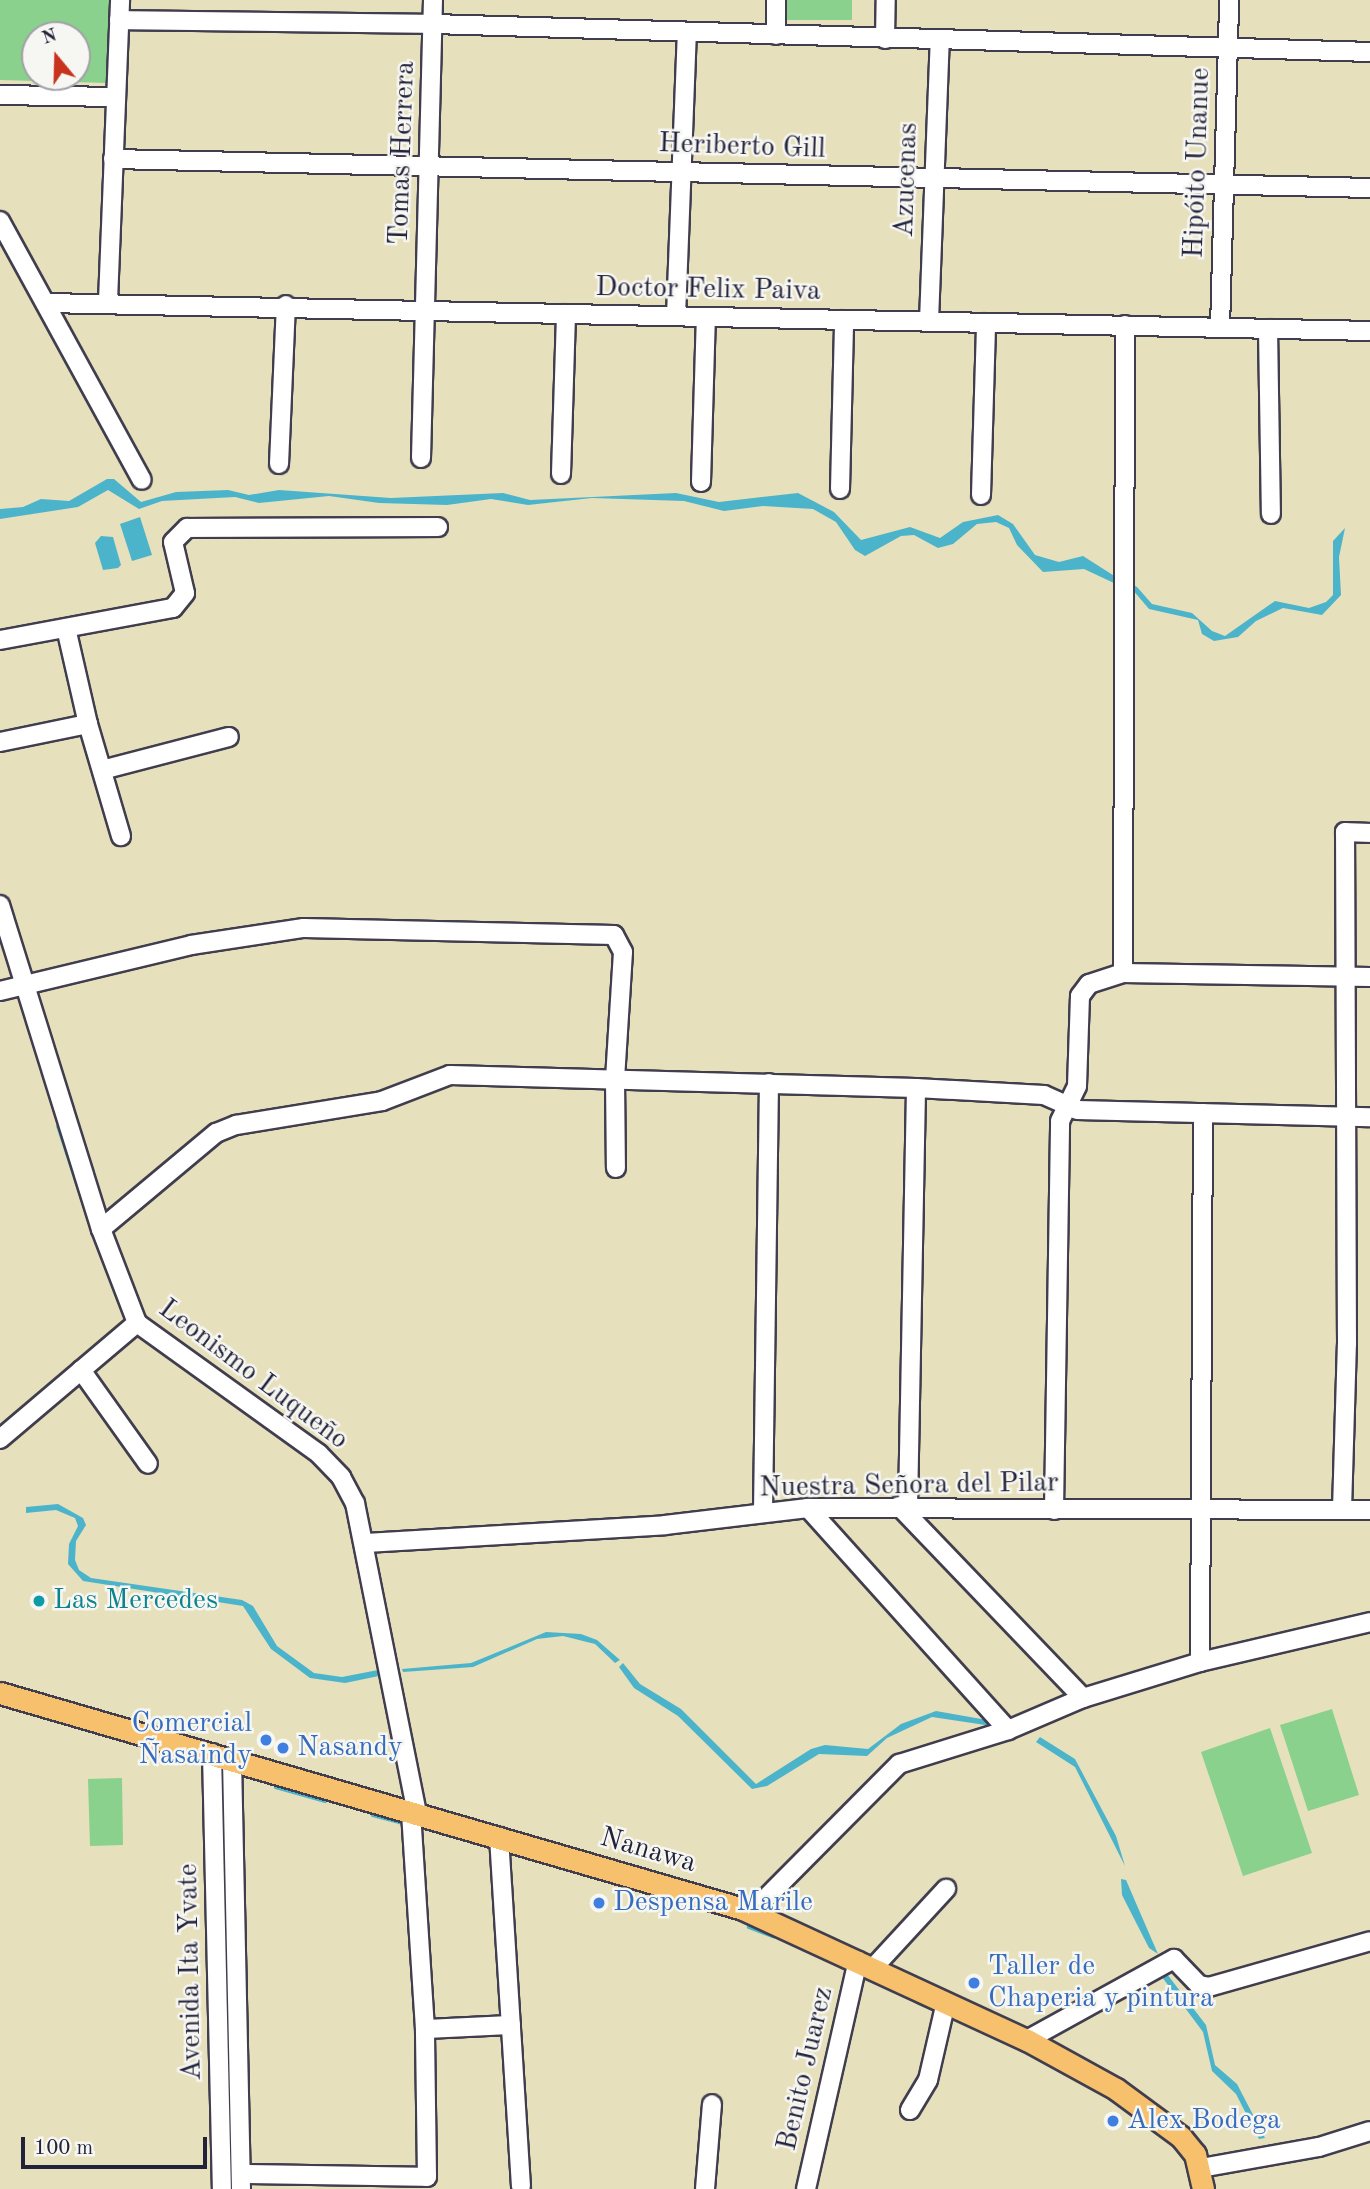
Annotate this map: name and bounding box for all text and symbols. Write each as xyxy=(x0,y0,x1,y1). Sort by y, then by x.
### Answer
north arrow xyxy=(21,21,91,91)
text: N xyxy=(40,26,60,49)
street label: Tomas Herrera xyxy=(383,60,423,246)
street label: Hipóito Unanue xyxy=(1178,67,1218,259)
street label: Azucenas xyxy=(888,122,926,238)
street label: Heriberto Gill xyxy=(658,127,826,167)
street label: Doctor Felix Paiva xyxy=(595,271,821,309)
street label: Leonismo Luqueño xyxy=(151,1293,355,1457)
street label: Nuestra Señora del Pilar xyxy=(759,1467,1059,1505)
place label: Las Mercedes xyxy=(53,1584,218,1618)
marker: Las Mercedes xyxy=(31,1593,47,1609)
place label: Comercial Ñasaindy xyxy=(132,1707,252,1773)
place label: Nasandy xyxy=(297,1731,403,1765)
marker: Comercial Ñasaindy xyxy=(258,1732,274,1748)
marker: Nasandy xyxy=(275,1740,291,1756)
street label: Nanawa xyxy=(596,1821,700,1881)
street label: Avenida Ita Yvate xyxy=(172,1863,210,2081)
place label: Despensa Marile xyxy=(613,1886,813,1920)
marker: Despensa Marile xyxy=(591,1895,607,1911)
place label: Taller de Chaperia y pintura xyxy=(988,1950,1214,2016)
marker: Taller de Chaperia y pintura xyxy=(966,1975,982,1991)
street label: Benito Juarez xyxy=(771,1984,841,2154)
place label: Alex Bodega xyxy=(1127,2104,1281,2138)
marker: Alex Bodega xyxy=(1105,2113,1121,2129)
scale bar xyxy=(24,2122,210,2166)
text: 100 m xyxy=(34,2138,93,2159)

